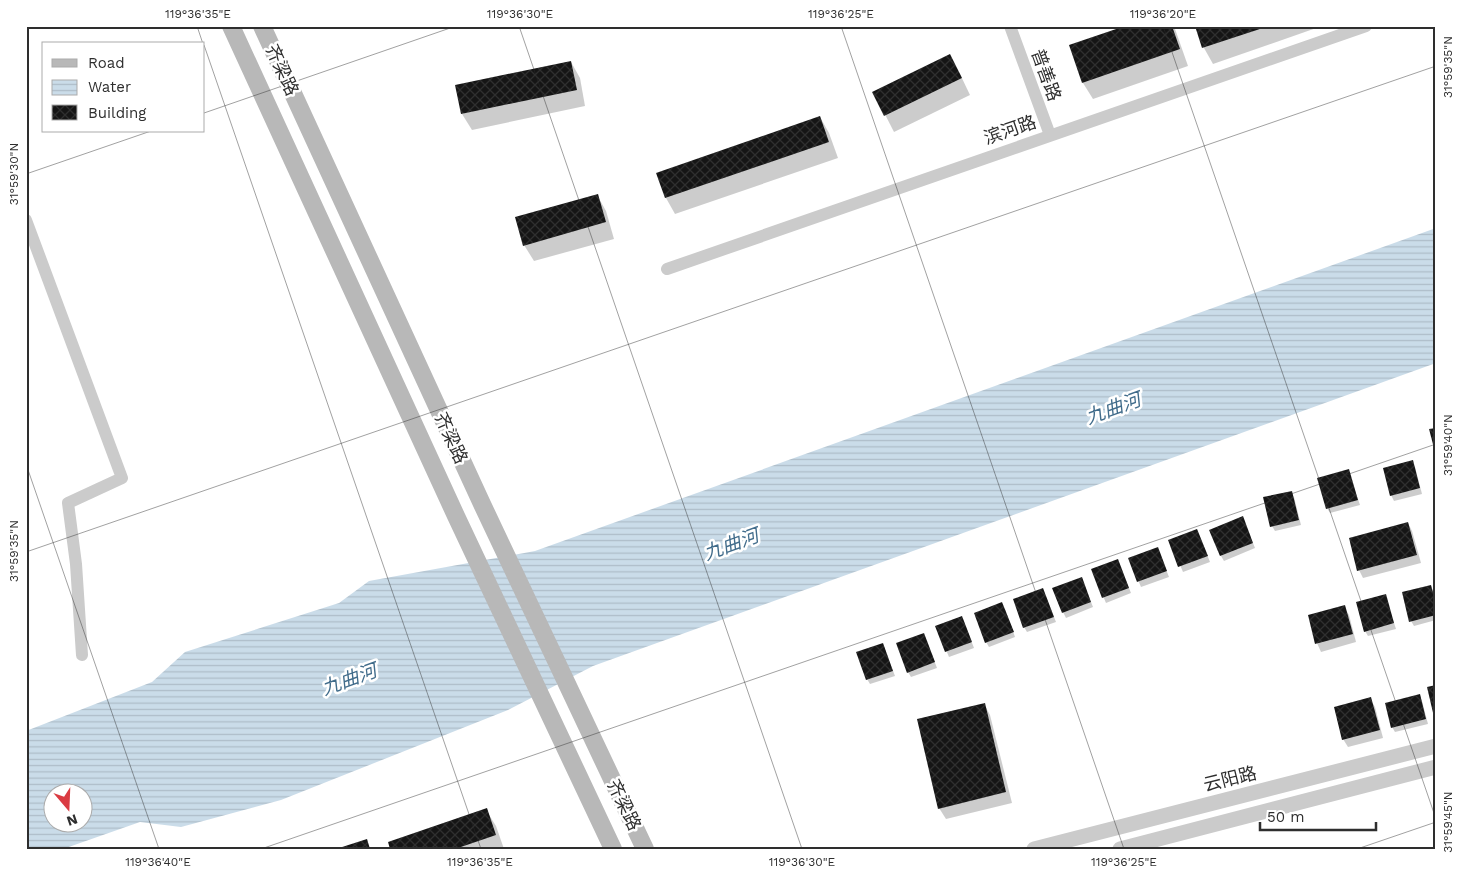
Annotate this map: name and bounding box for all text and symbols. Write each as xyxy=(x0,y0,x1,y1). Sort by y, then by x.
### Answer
text: 119°36'35"E xyxy=(165,7,231,21)
text: 119°36'30"E xyxy=(487,7,554,21)
text: 119°36'25"E xyxy=(808,7,874,21)
text: 119°36'20"E xyxy=(1130,7,1197,21)
text: 31°59'35"N xyxy=(1441,36,1455,98)
street label: 齐梁路 xyxy=(262,41,303,99)
legend xyxy=(42,42,205,132)
street label: 普善路 xyxy=(1027,46,1066,104)
text: Road xyxy=(88,54,125,72)
text: Water xyxy=(88,78,131,96)
text: Building xyxy=(88,104,146,122)
street label: 滨河路 xyxy=(981,111,1039,148)
text: 31°59'30"N xyxy=(7,143,21,205)
water label: 九曲河 xyxy=(1082,387,1148,429)
street label: 齐梁路 xyxy=(431,409,472,467)
text: 31°59'40"N xyxy=(1441,414,1455,476)
text: 31°59'35"N xyxy=(7,520,21,582)
water label: 九曲河 xyxy=(700,523,766,565)
water label: 九曲河 xyxy=(318,658,384,700)
street label: 云阳路 xyxy=(1201,762,1259,795)
street label: 齐梁路 xyxy=(603,776,646,834)
north arrow xyxy=(42,782,92,832)
text: 31°59'45"N xyxy=(1441,791,1455,853)
scale bar xyxy=(1260,800,1376,832)
text: 50 m xyxy=(1267,808,1304,826)
text: N xyxy=(65,811,80,830)
text: 119°36'40"E xyxy=(125,855,191,869)
text: 119°36'35"E xyxy=(447,855,513,869)
text: 119°36'30"E xyxy=(769,855,836,869)
text: 119°36'25"E xyxy=(1091,855,1157,869)

